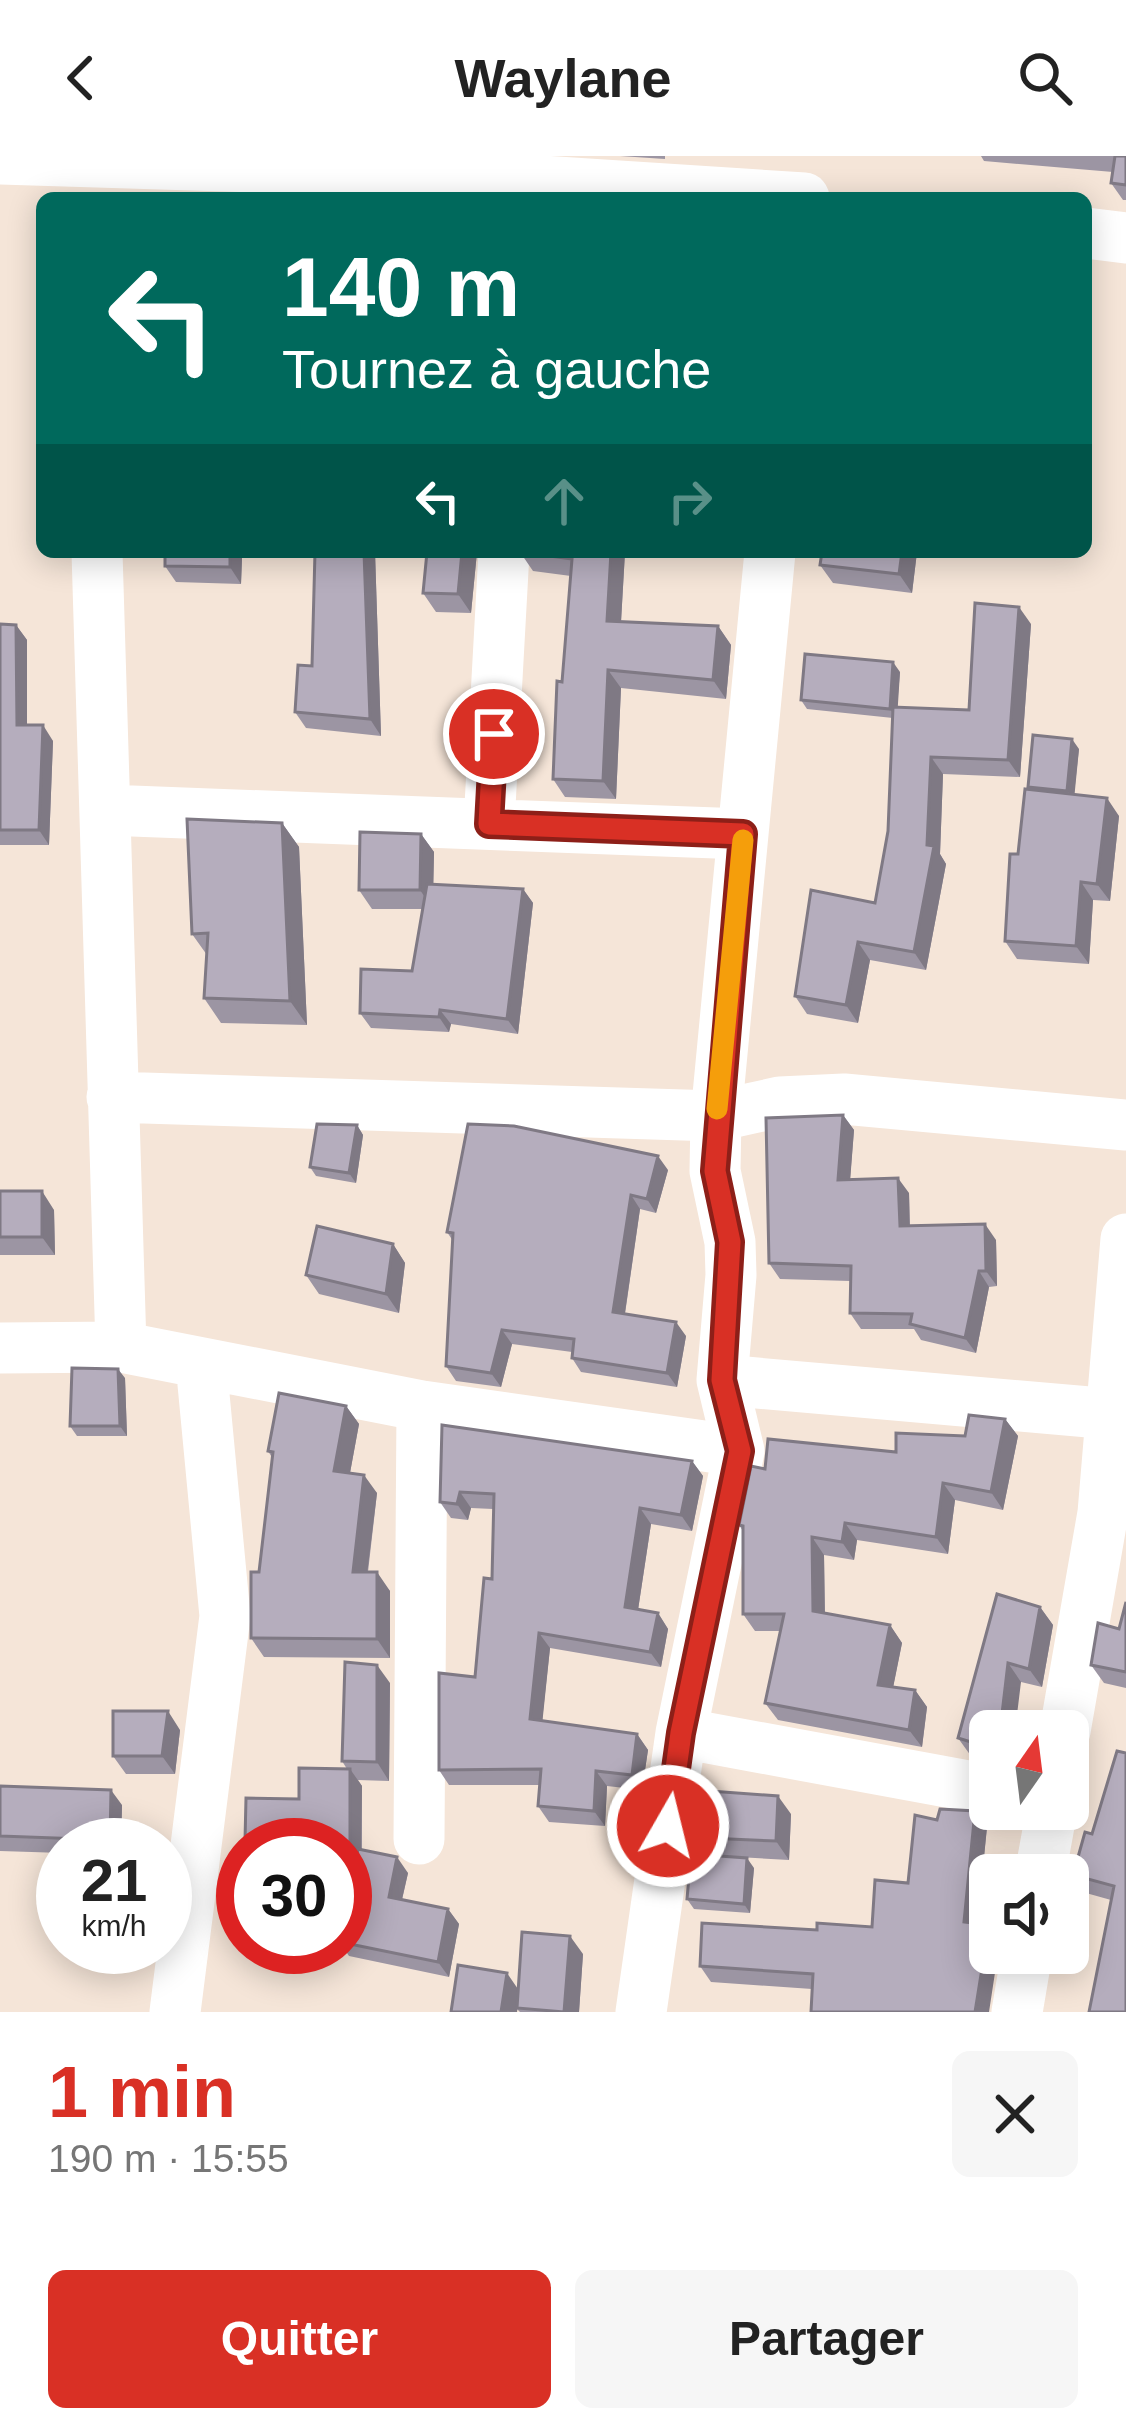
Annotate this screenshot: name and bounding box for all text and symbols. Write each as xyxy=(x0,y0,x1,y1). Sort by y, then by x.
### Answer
icon: back xyxy=(48,45,114,111)
icon: search xyxy=(1012,45,1078,111)
text: Waylane xyxy=(454,48,672,108)
icon: left xyxy=(84,240,240,396)
text: 140 m xyxy=(282,240,520,334)
text: Tournez à gauche xyxy=(282,339,711,399)
icon: left xyxy=(405,468,471,534)
icon: ahead xyxy=(531,468,597,534)
icon: right xyxy=(657,468,723,534)
pin xyxy=(443,683,545,785)
icon: arrive xyxy=(461,701,527,767)
north arrow xyxy=(969,1710,1089,1830)
map controls xyxy=(969,1710,1089,1974)
position arrow xyxy=(605,1763,731,1889)
speed limit sign: 30 xyxy=(216,1818,372,1974)
text: 21 xyxy=(81,1847,147,1914)
button: sound xyxy=(969,1854,1089,1974)
text: km/h xyxy=(81,1909,147,1942)
button: close xyxy=(952,2051,1078,2177)
text: 1 min xyxy=(48,2052,236,2132)
text: 190 m · 15:55 xyxy=(48,2137,289,2180)
button: Quitter xyxy=(48,2270,551,2408)
button: Partager xyxy=(575,2270,1078,2408)

